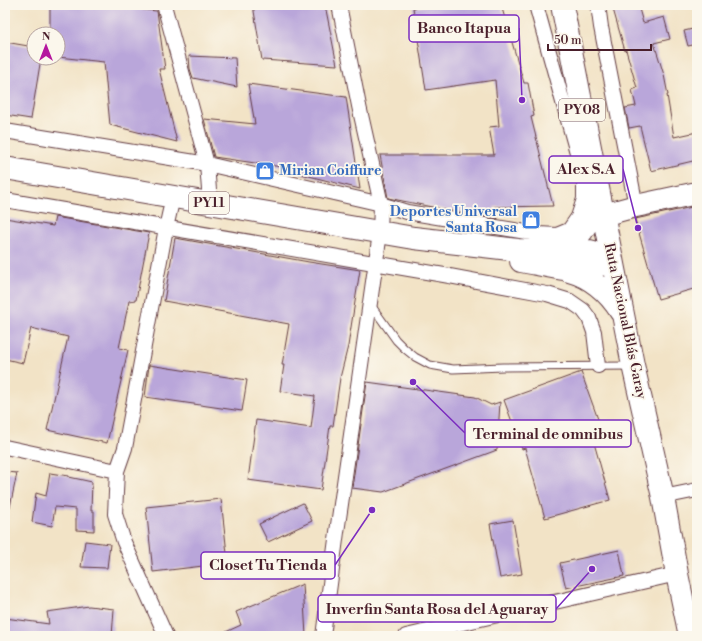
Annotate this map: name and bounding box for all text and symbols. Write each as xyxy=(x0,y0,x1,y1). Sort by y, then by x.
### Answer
callout: Banco Itapua xyxy=(409,15,519,42)
text: Banco Itapua xyxy=(417,19,512,38)
north arrow xyxy=(26,26,66,66)
scale bar xyxy=(548,26,651,52)
text: N xyxy=(42,30,51,44)
text: 50 m xyxy=(554,33,582,48)
road number: PY08 xyxy=(559,99,605,121)
callout: Alex S.A xyxy=(549,156,623,183)
shop icon: Mirian Coiffure xyxy=(254,160,276,182)
text: Alex S.A xyxy=(556,160,615,179)
place label: Mirian Coiffure xyxy=(279,162,382,180)
road number: PY11 xyxy=(189,192,229,214)
place label: Deportes Universal Santa Rosa xyxy=(390,203,517,237)
shop icon: Deportes Universal Santa Rosa xyxy=(520,209,542,231)
street label: Ruta Nacional Blás Garay xyxy=(600,241,650,401)
callout: Terminal de omnibus xyxy=(465,420,631,447)
text: Terminal de omnibus xyxy=(473,425,623,444)
callout: Closet Tu Tienda xyxy=(201,552,335,579)
text: Closet Tu Tienda xyxy=(209,556,328,575)
callout: Inverfin Santa Rosa del Aguaray xyxy=(318,595,556,622)
text: Inverfin Santa Rosa del Aguaray xyxy=(326,600,549,619)

